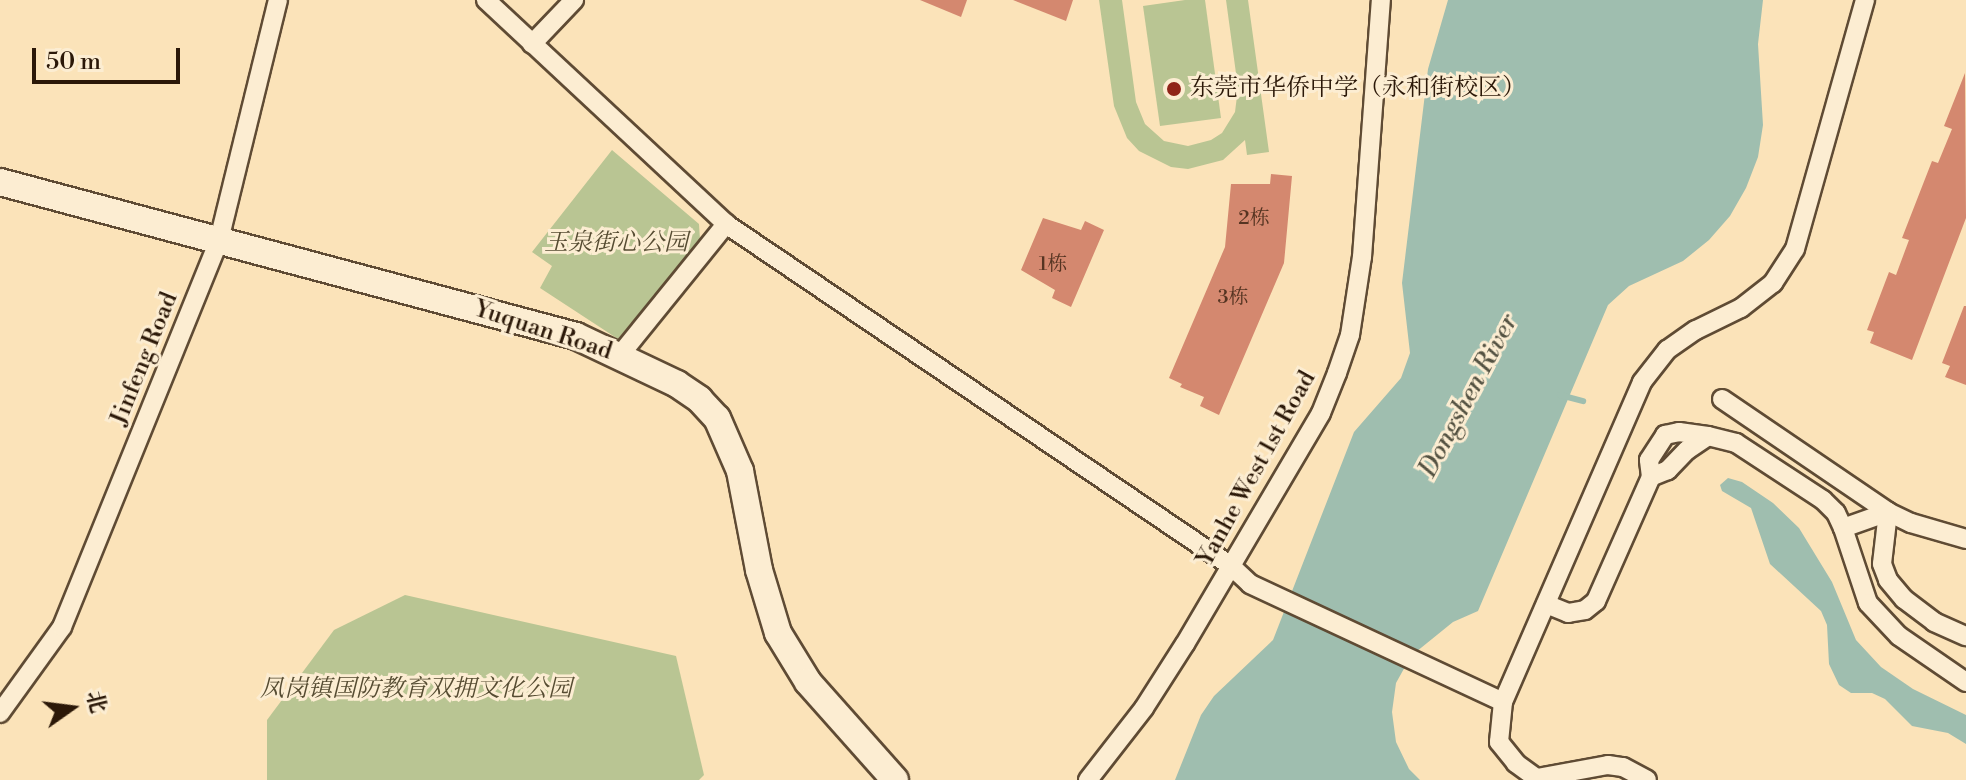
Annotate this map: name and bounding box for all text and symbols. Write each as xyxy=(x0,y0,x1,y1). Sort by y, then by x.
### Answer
scale bar xyxy=(36,32,184,82)
text: 50 m xyxy=(46,47,101,77)
place label: 东莞市华侨中学（永和街校区） xyxy=(1190,75,1526,103)
marker: 东莞市华侨中学（永和街校区） xyxy=(1165,80,1183,98)
house number: 2栋 xyxy=(1238,206,1270,230)
park label: 玉泉街心公园 xyxy=(544,230,688,258)
house number: 1栋 xyxy=(1039,252,1067,276)
house number: 3栋 xyxy=(1217,285,1249,309)
street label: Jinfeng Road xyxy=(105,288,185,430)
street label: Yuquan Road xyxy=(470,295,616,367)
water label: Dongshen River xyxy=(1413,309,1525,483)
street label: Yanhe West 1st Road xyxy=(1191,366,1323,572)
north arrow xyxy=(32,668,112,748)
park label: 凤岗镇国防教育双拥文化公园 xyxy=(260,676,572,704)
text: 北 xyxy=(80,688,112,716)

